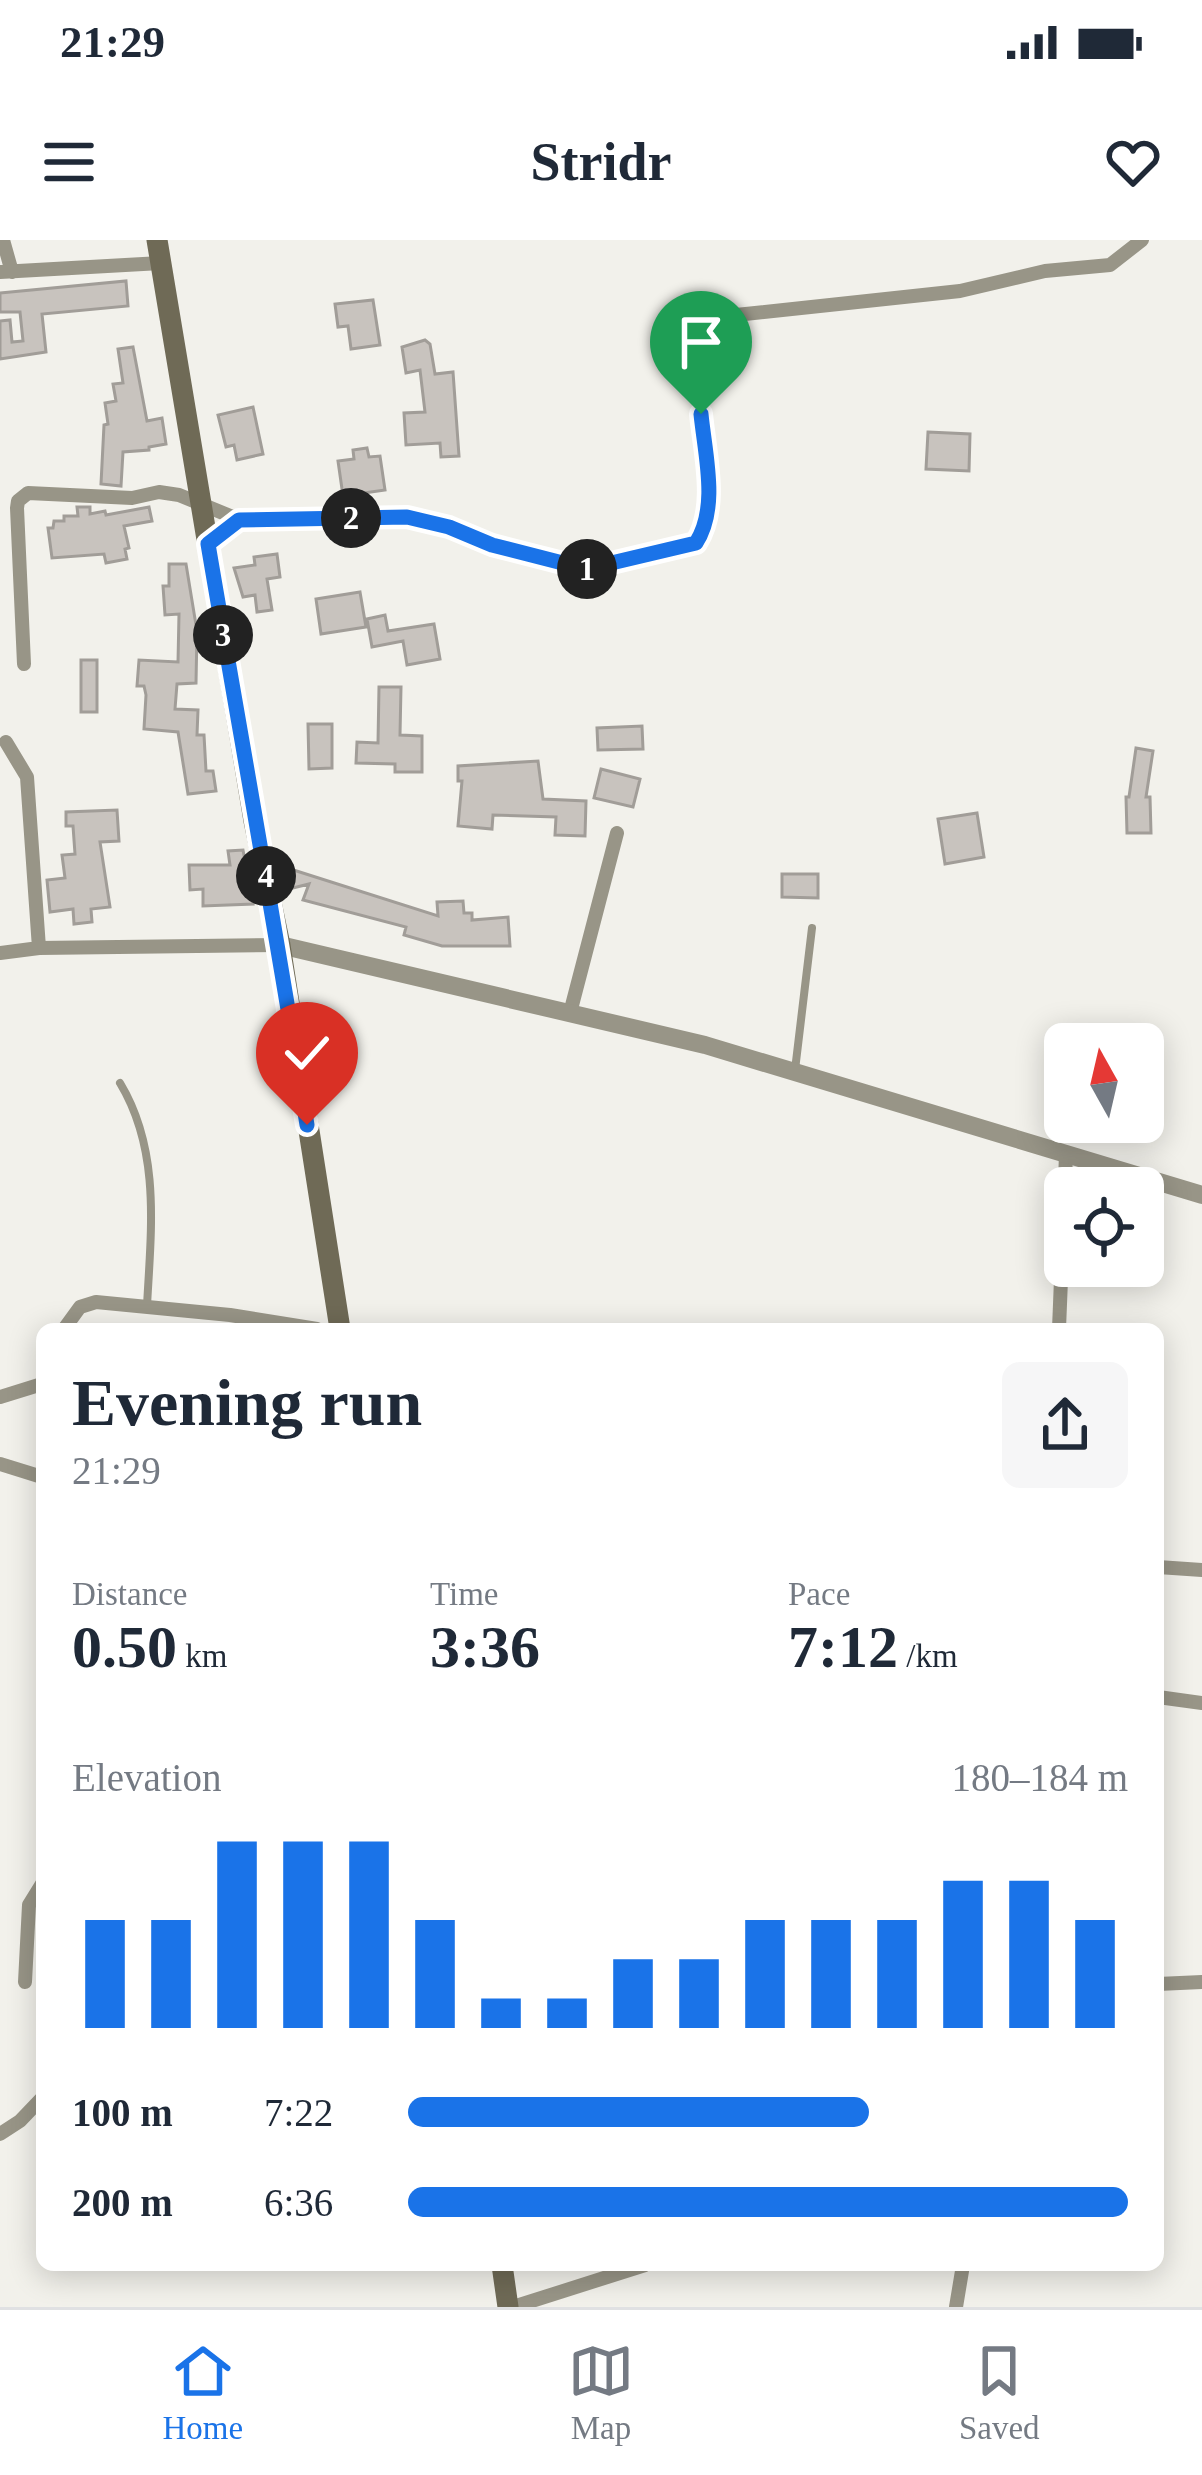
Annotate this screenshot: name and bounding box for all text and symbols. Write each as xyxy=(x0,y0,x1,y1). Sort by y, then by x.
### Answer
text: 21:29 xyxy=(60,17,165,67)
icon: menu xyxy=(36,129,102,195)
icon: heart xyxy=(1100,129,1166,195)
text: Stridr xyxy=(531,132,672,192)
pin xyxy=(650,291,752,414)
icon: arrive xyxy=(668,309,734,375)
pin: 2 xyxy=(321,488,381,548)
text: 2 xyxy=(343,500,359,536)
pin: 1 xyxy=(557,539,617,599)
text: 1 xyxy=(579,551,595,587)
pin: 3 xyxy=(193,605,253,665)
text: 3 xyxy=(215,617,231,653)
pin: 4 xyxy=(236,846,296,906)
text: 4 xyxy=(258,858,274,894)
pin xyxy=(256,1002,358,1125)
icon: check xyxy=(274,1020,340,1086)
north arrow xyxy=(1044,1023,1164,1143)
map controls xyxy=(1044,1023,1164,1287)
button: locate xyxy=(1044,1167,1164,1287)
button: share xyxy=(1002,1362,1128,1488)
text: Evening run xyxy=(72,1366,422,1439)
text: 21:29 xyxy=(72,1449,161,1492)
text: Distance xyxy=(72,1576,187,1612)
text: Time xyxy=(430,1576,498,1612)
text: Pace xyxy=(788,1576,850,1612)
text: 0.50 xyxy=(72,1614,177,1680)
text: 3:36 xyxy=(430,1614,540,1680)
text: 7:12 xyxy=(788,1614,898,1680)
text: km xyxy=(177,1638,227,1674)
text: /km xyxy=(898,1638,958,1674)
text: Elevation xyxy=(72,1756,221,1799)
text: 180–184 m xyxy=(951,1756,1128,1799)
text: 100 m xyxy=(72,2091,173,2134)
text: 7:22 xyxy=(264,2091,333,2134)
text: 200 m xyxy=(72,2181,173,2224)
text: 6:36 xyxy=(264,2181,333,2224)
tab: Home xyxy=(162,2338,243,2447)
tab: Map xyxy=(568,2338,634,2447)
tab: Saved xyxy=(959,2338,1040,2447)

